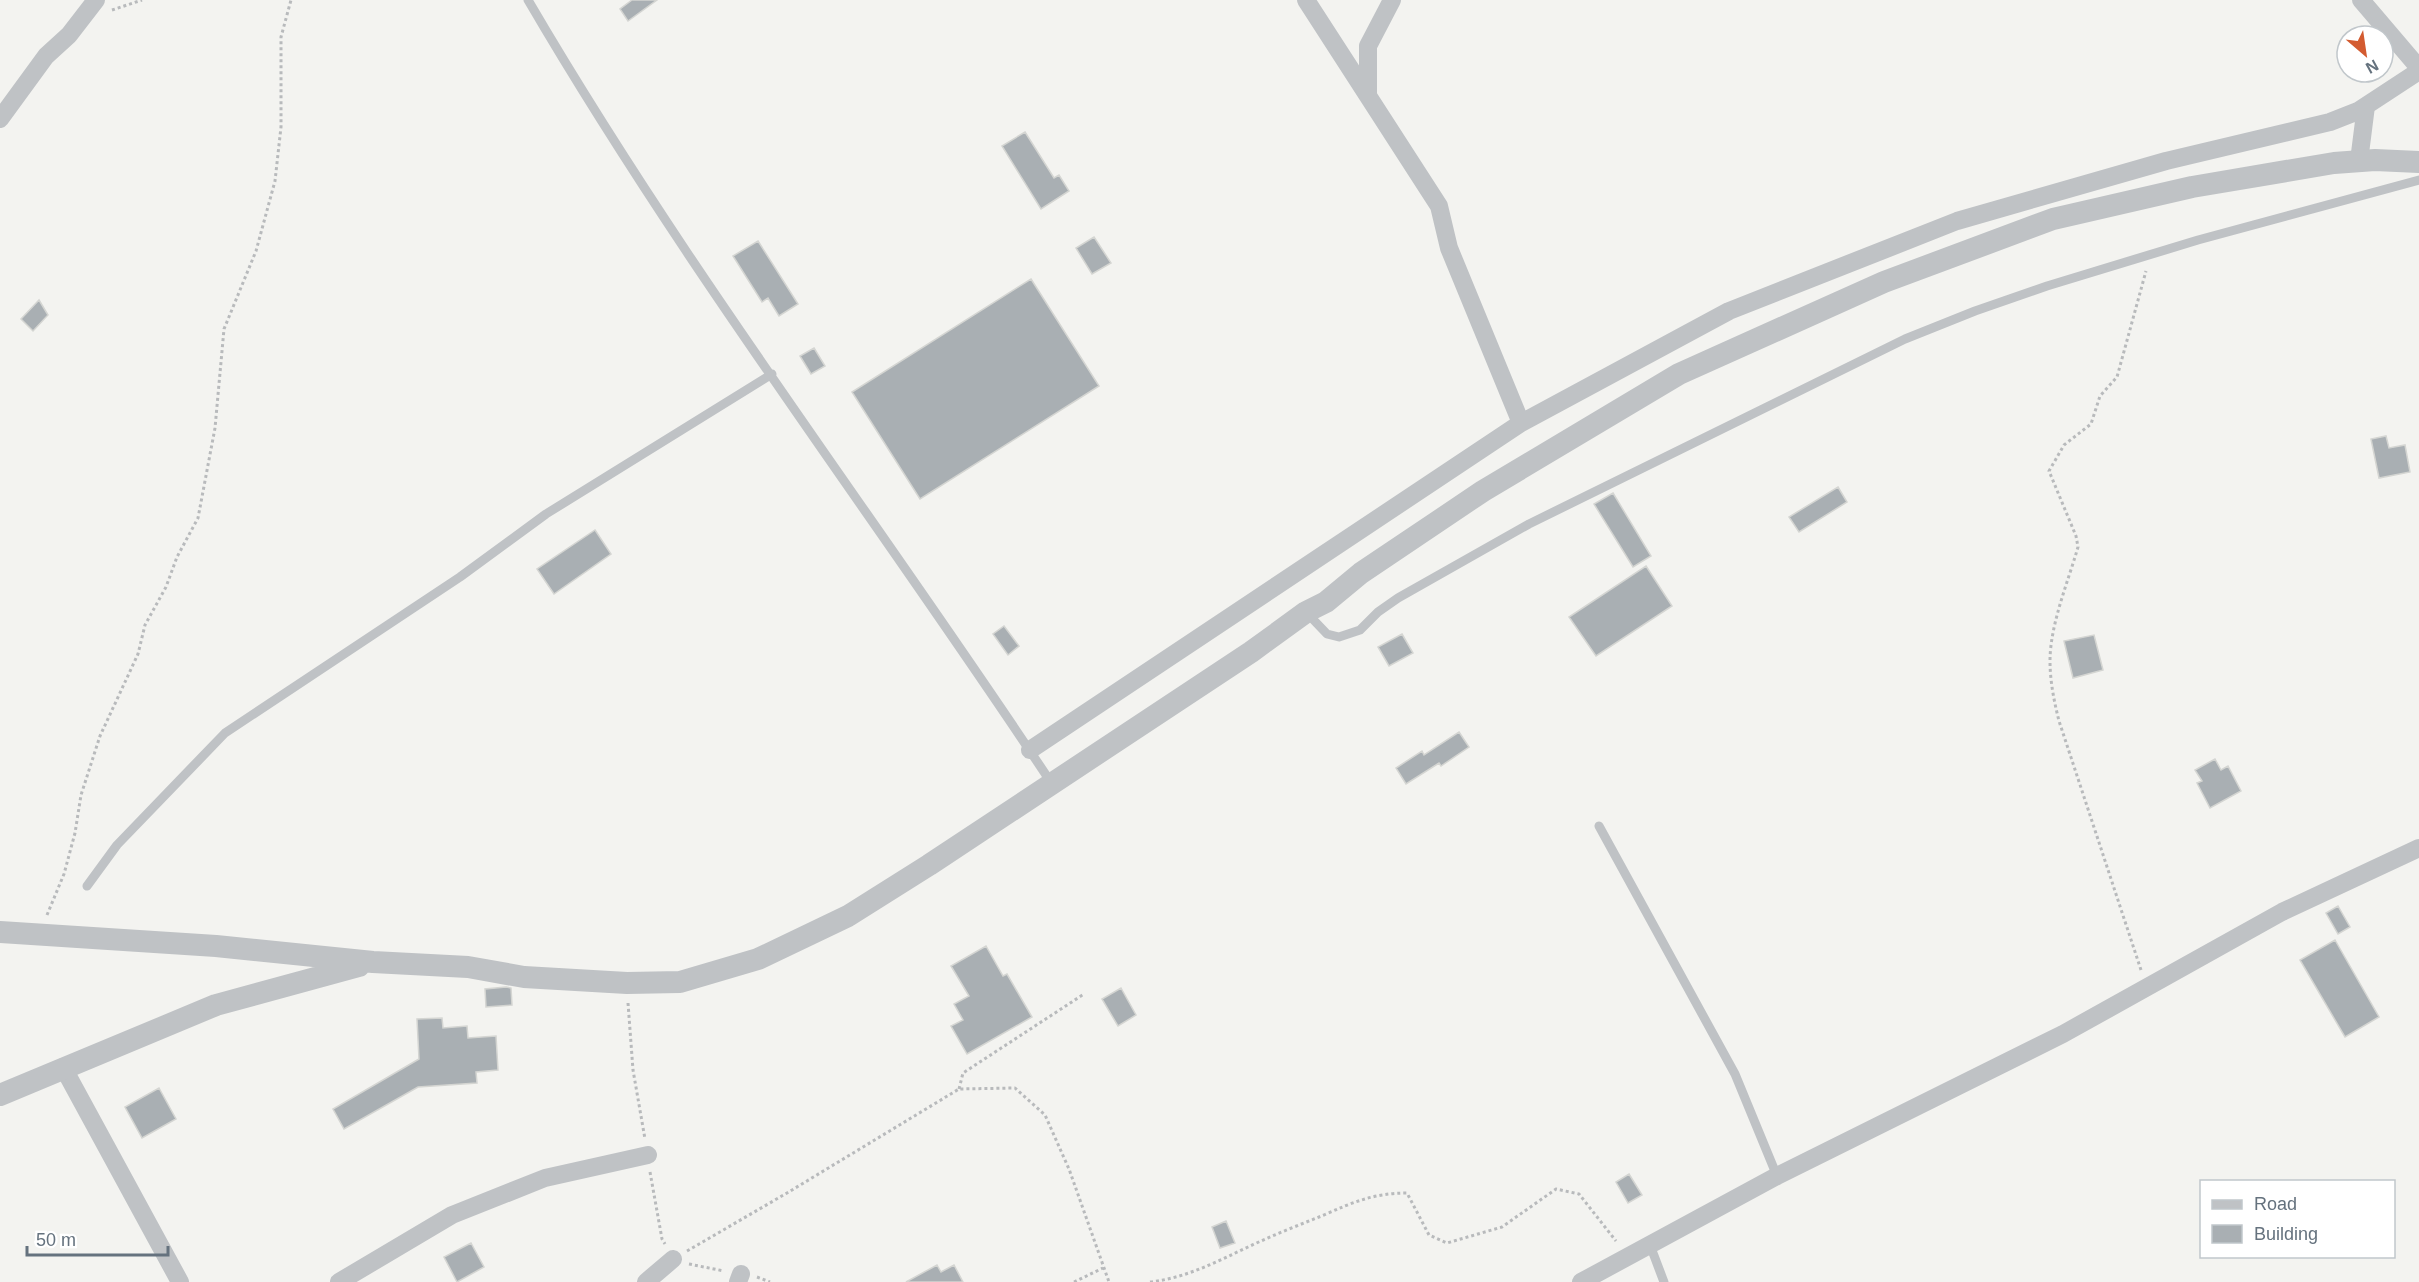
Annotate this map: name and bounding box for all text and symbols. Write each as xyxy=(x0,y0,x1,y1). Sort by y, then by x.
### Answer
north arrow xyxy=(2335,24,2395,84)
text: N xyxy=(2363,56,2381,77)
legend xyxy=(2200,1180,2395,1258)
text: Road xyxy=(2254,1194,2297,1214)
scale bar xyxy=(27,1219,168,1257)
text: Building xyxy=(2254,1224,2318,1244)
text: 50 m xyxy=(36,1230,76,1250)

